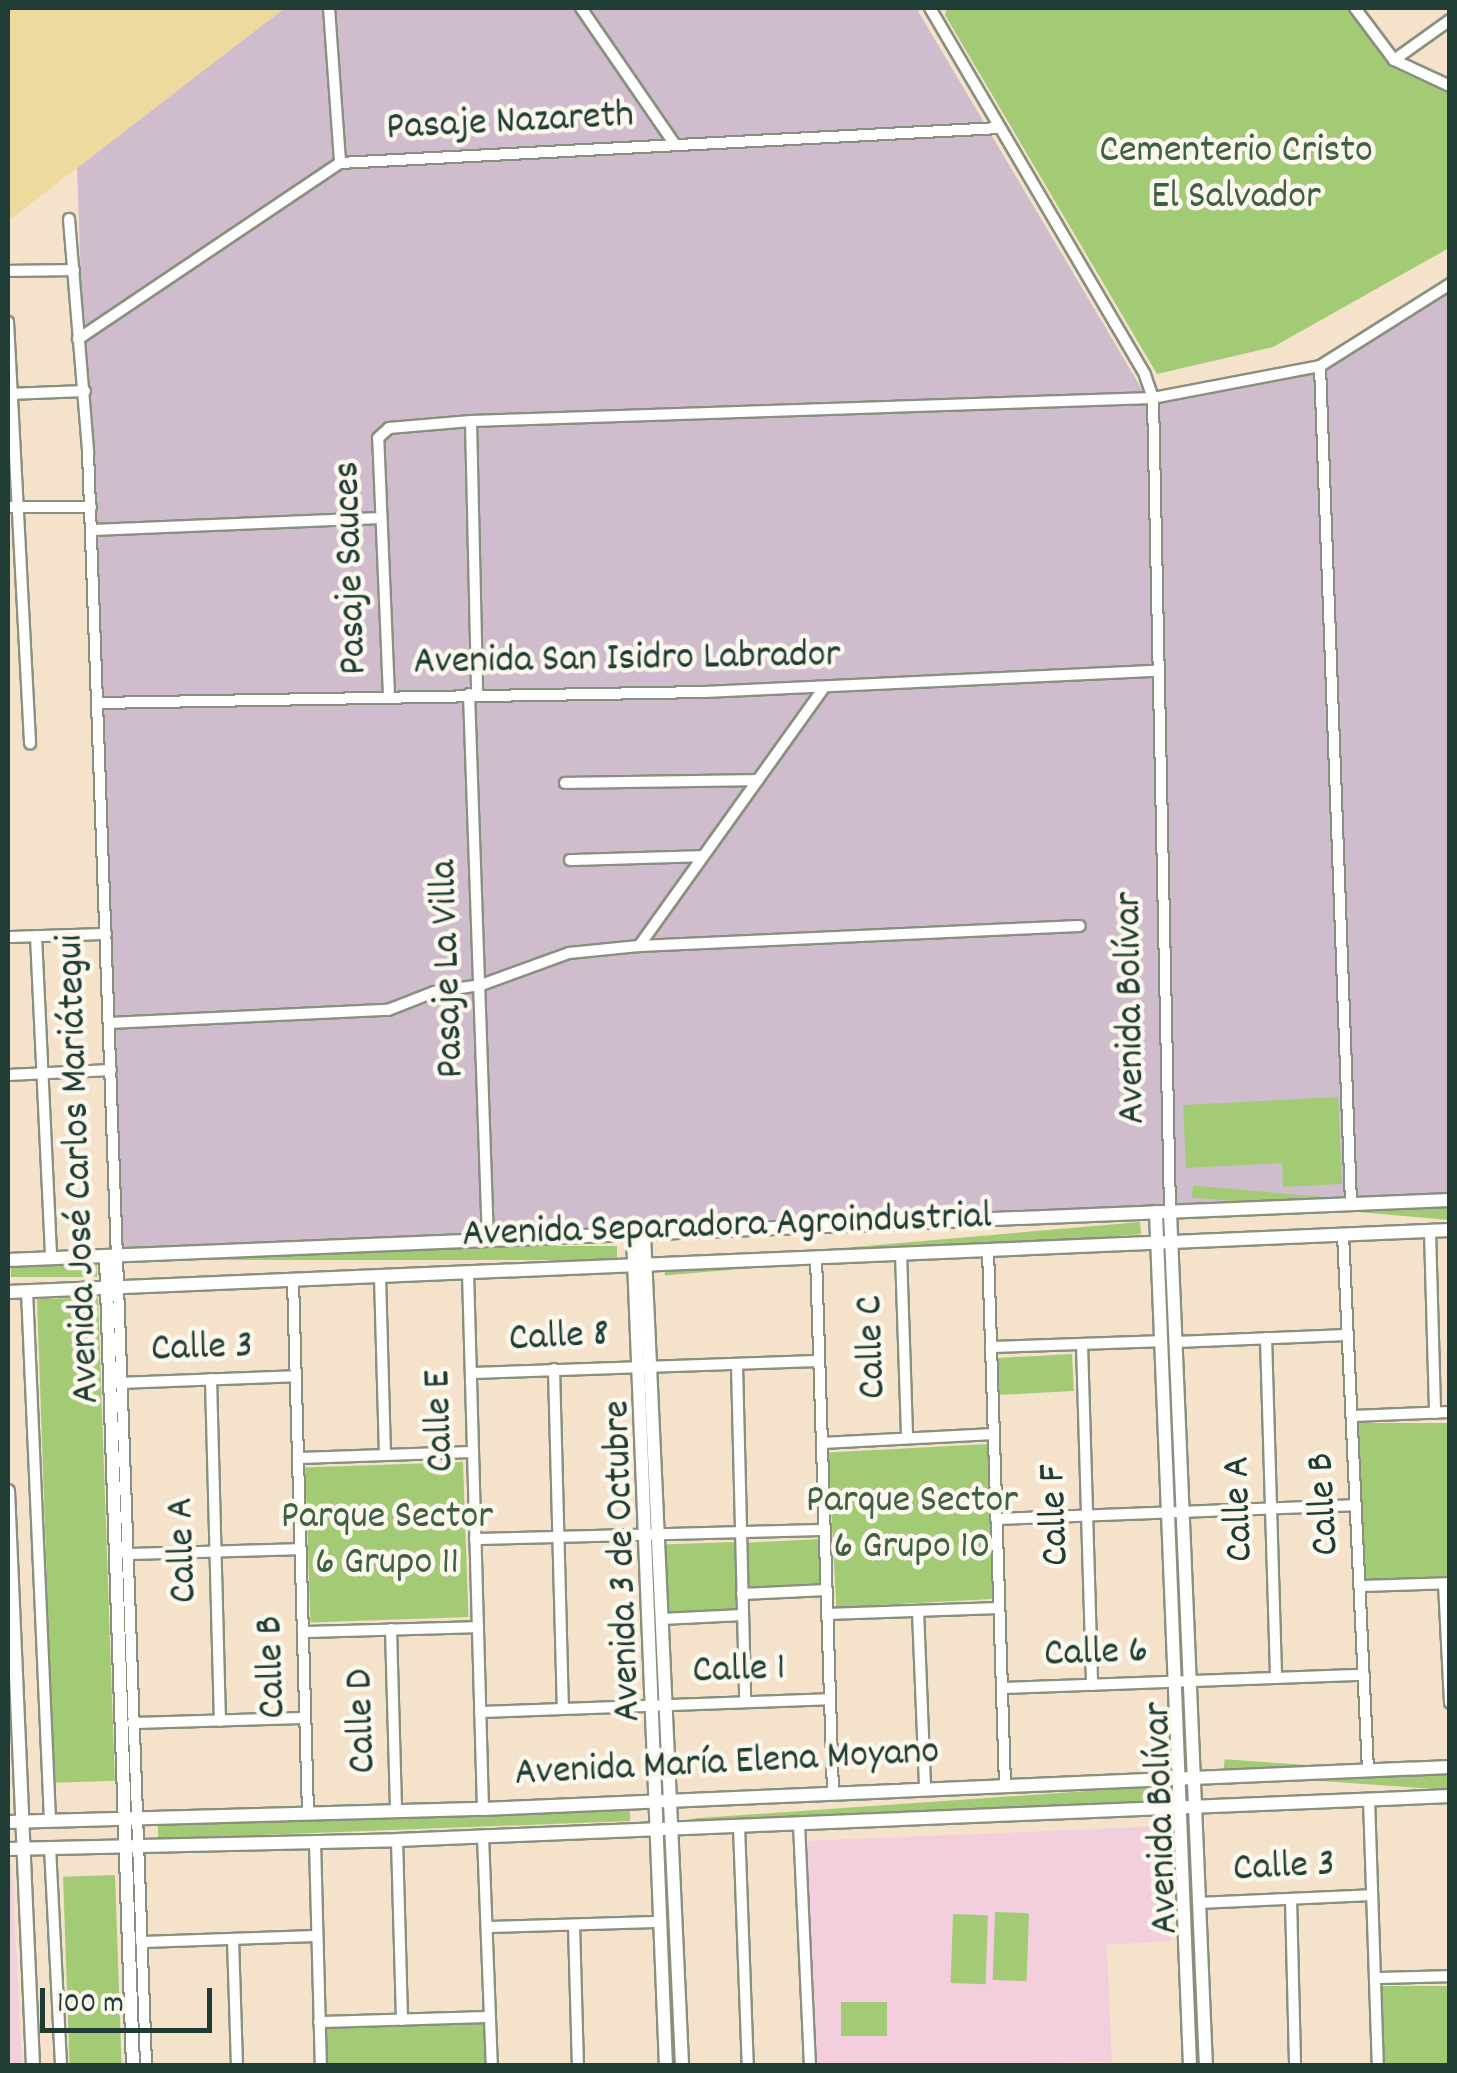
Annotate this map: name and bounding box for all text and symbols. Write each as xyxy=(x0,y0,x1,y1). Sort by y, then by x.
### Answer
street label: Pasaje Nazareth xyxy=(385,94,635,154)
park label: Cementerio Cristo El Salvador xyxy=(1099,129,1373,223)
street label: Pasaje Sauces xyxy=(325,460,381,676)
street label: Avenida San Isidro Labrador xyxy=(413,633,841,689)
street label: Pasaje La Villa xyxy=(422,859,478,1079)
street label: Avenida Bolívar xyxy=(1107,891,1159,1125)
street label: Avenida José Carlos Mariátegui xyxy=(49,933,113,1405)
street label: Avenida Separadora Agroindustrial xyxy=(461,1195,993,1261)
street label: Calle C xyxy=(848,1294,900,1400)
street label: Calle 8 xyxy=(508,1312,610,1366)
street label: Calle 3 xyxy=(150,1324,254,1376)
street label: Calle E xyxy=(416,1369,468,1473)
street label: Avenida 3 de Octubre xyxy=(595,1399,655,1723)
street label: Calle B xyxy=(1299,1451,1353,1557)
street label: Calle A xyxy=(1215,1455,1267,1563)
street label: Calle F xyxy=(1031,1463,1083,1567)
park label: Parque Sector 6 Grupo 10 xyxy=(806,1479,1018,1573)
park label: Parque Sector 6 Grupo 11 xyxy=(281,1495,493,1589)
street label: Calle A xyxy=(159,1496,211,1604)
street label: Calle B xyxy=(248,1615,300,1719)
street label: Calle 6 xyxy=(1043,1629,1149,1681)
street label: Calle 1 xyxy=(692,1646,786,1698)
street label: Calle D xyxy=(338,1668,390,1774)
street label: Avenida Bolívar xyxy=(1136,1701,1192,1935)
street label: Avenida María Elena Moyano xyxy=(513,1730,941,1800)
street label: Calle 3 xyxy=(1232,1842,1336,1896)
scale bar xyxy=(45,1968,218,2030)
text: 100 m xyxy=(57,1984,124,2027)

